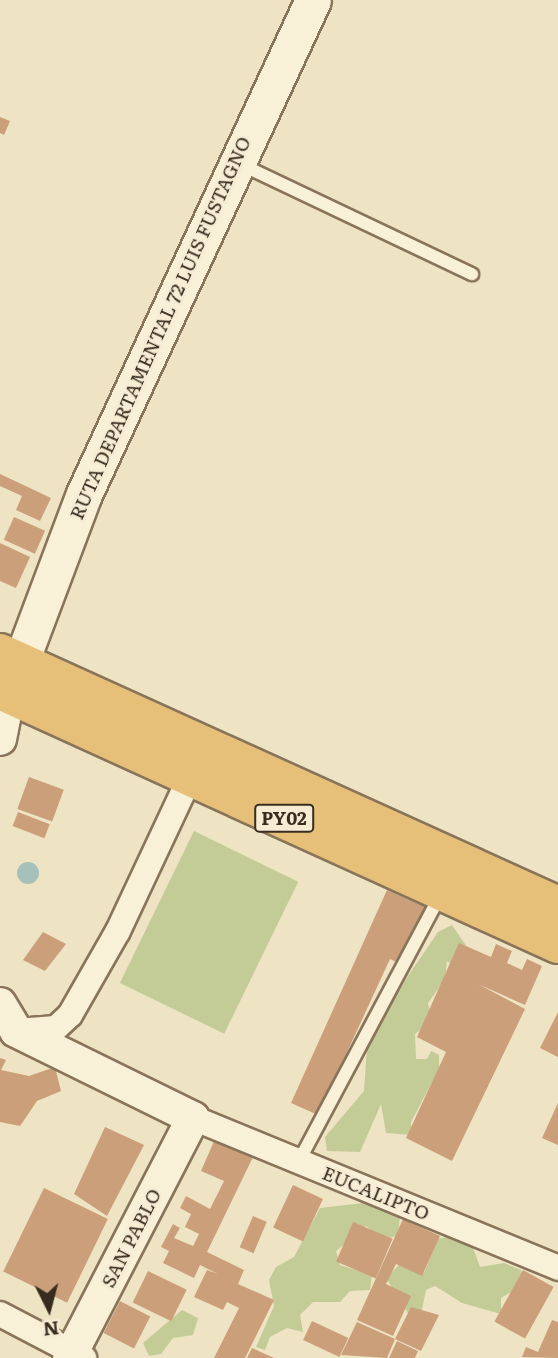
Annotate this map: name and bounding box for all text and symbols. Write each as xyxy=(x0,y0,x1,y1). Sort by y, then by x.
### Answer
street label: RUTA DEPARTAMENTAL 72 LUIS FUSTAGNO xyxy=(65,133,255,523)
road number: PY02 xyxy=(252,804,316,832)
street label: EUCALIPTO xyxy=(319,1161,433,1225)
street label: SAN PABLO xyxy=(96,1185,166,1291)
north arrow xyxy=(14,1274,84,1344)
text: N xyxy=(42,1315,61,1345)

